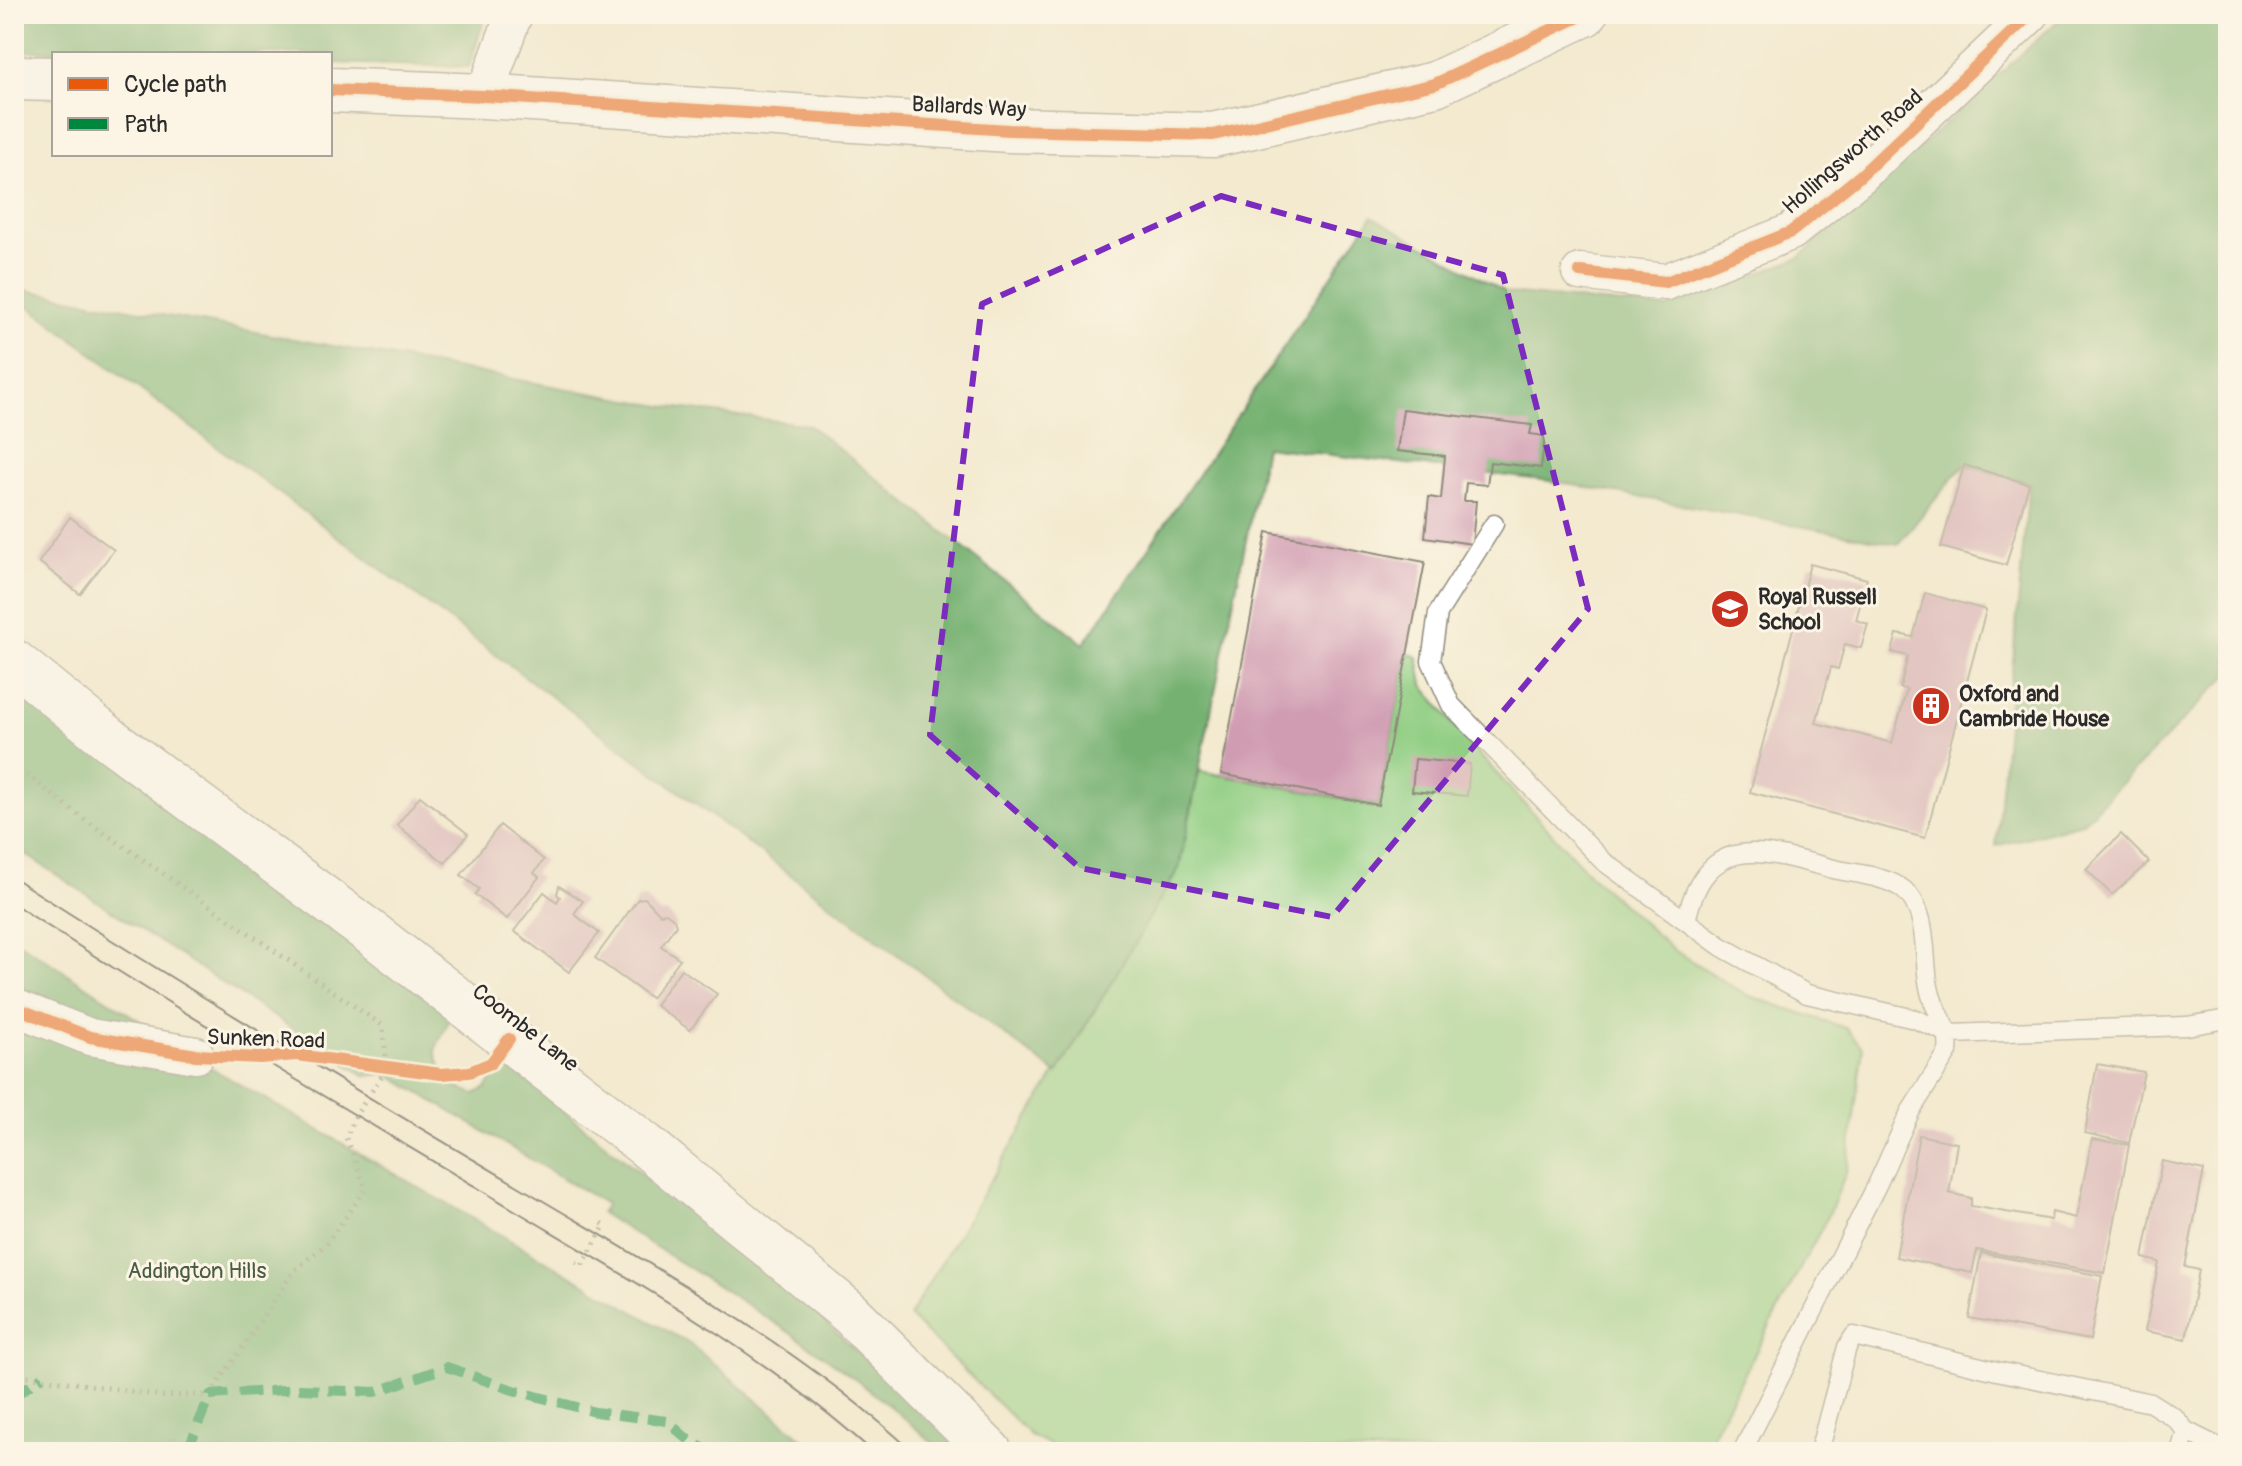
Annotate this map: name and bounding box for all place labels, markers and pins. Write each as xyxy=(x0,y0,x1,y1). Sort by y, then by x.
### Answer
place label: Royal Russell School xyxy=(1758,583,1877,636)
school or university icon: Royal Russell School xyxy=(1709,588,1751,630)
place label: Oxford and Cambride House xyxy=(1959,680,2110,733)
building icon: Oxford and Cambride House xyxy=(1910,685,1952,727)

